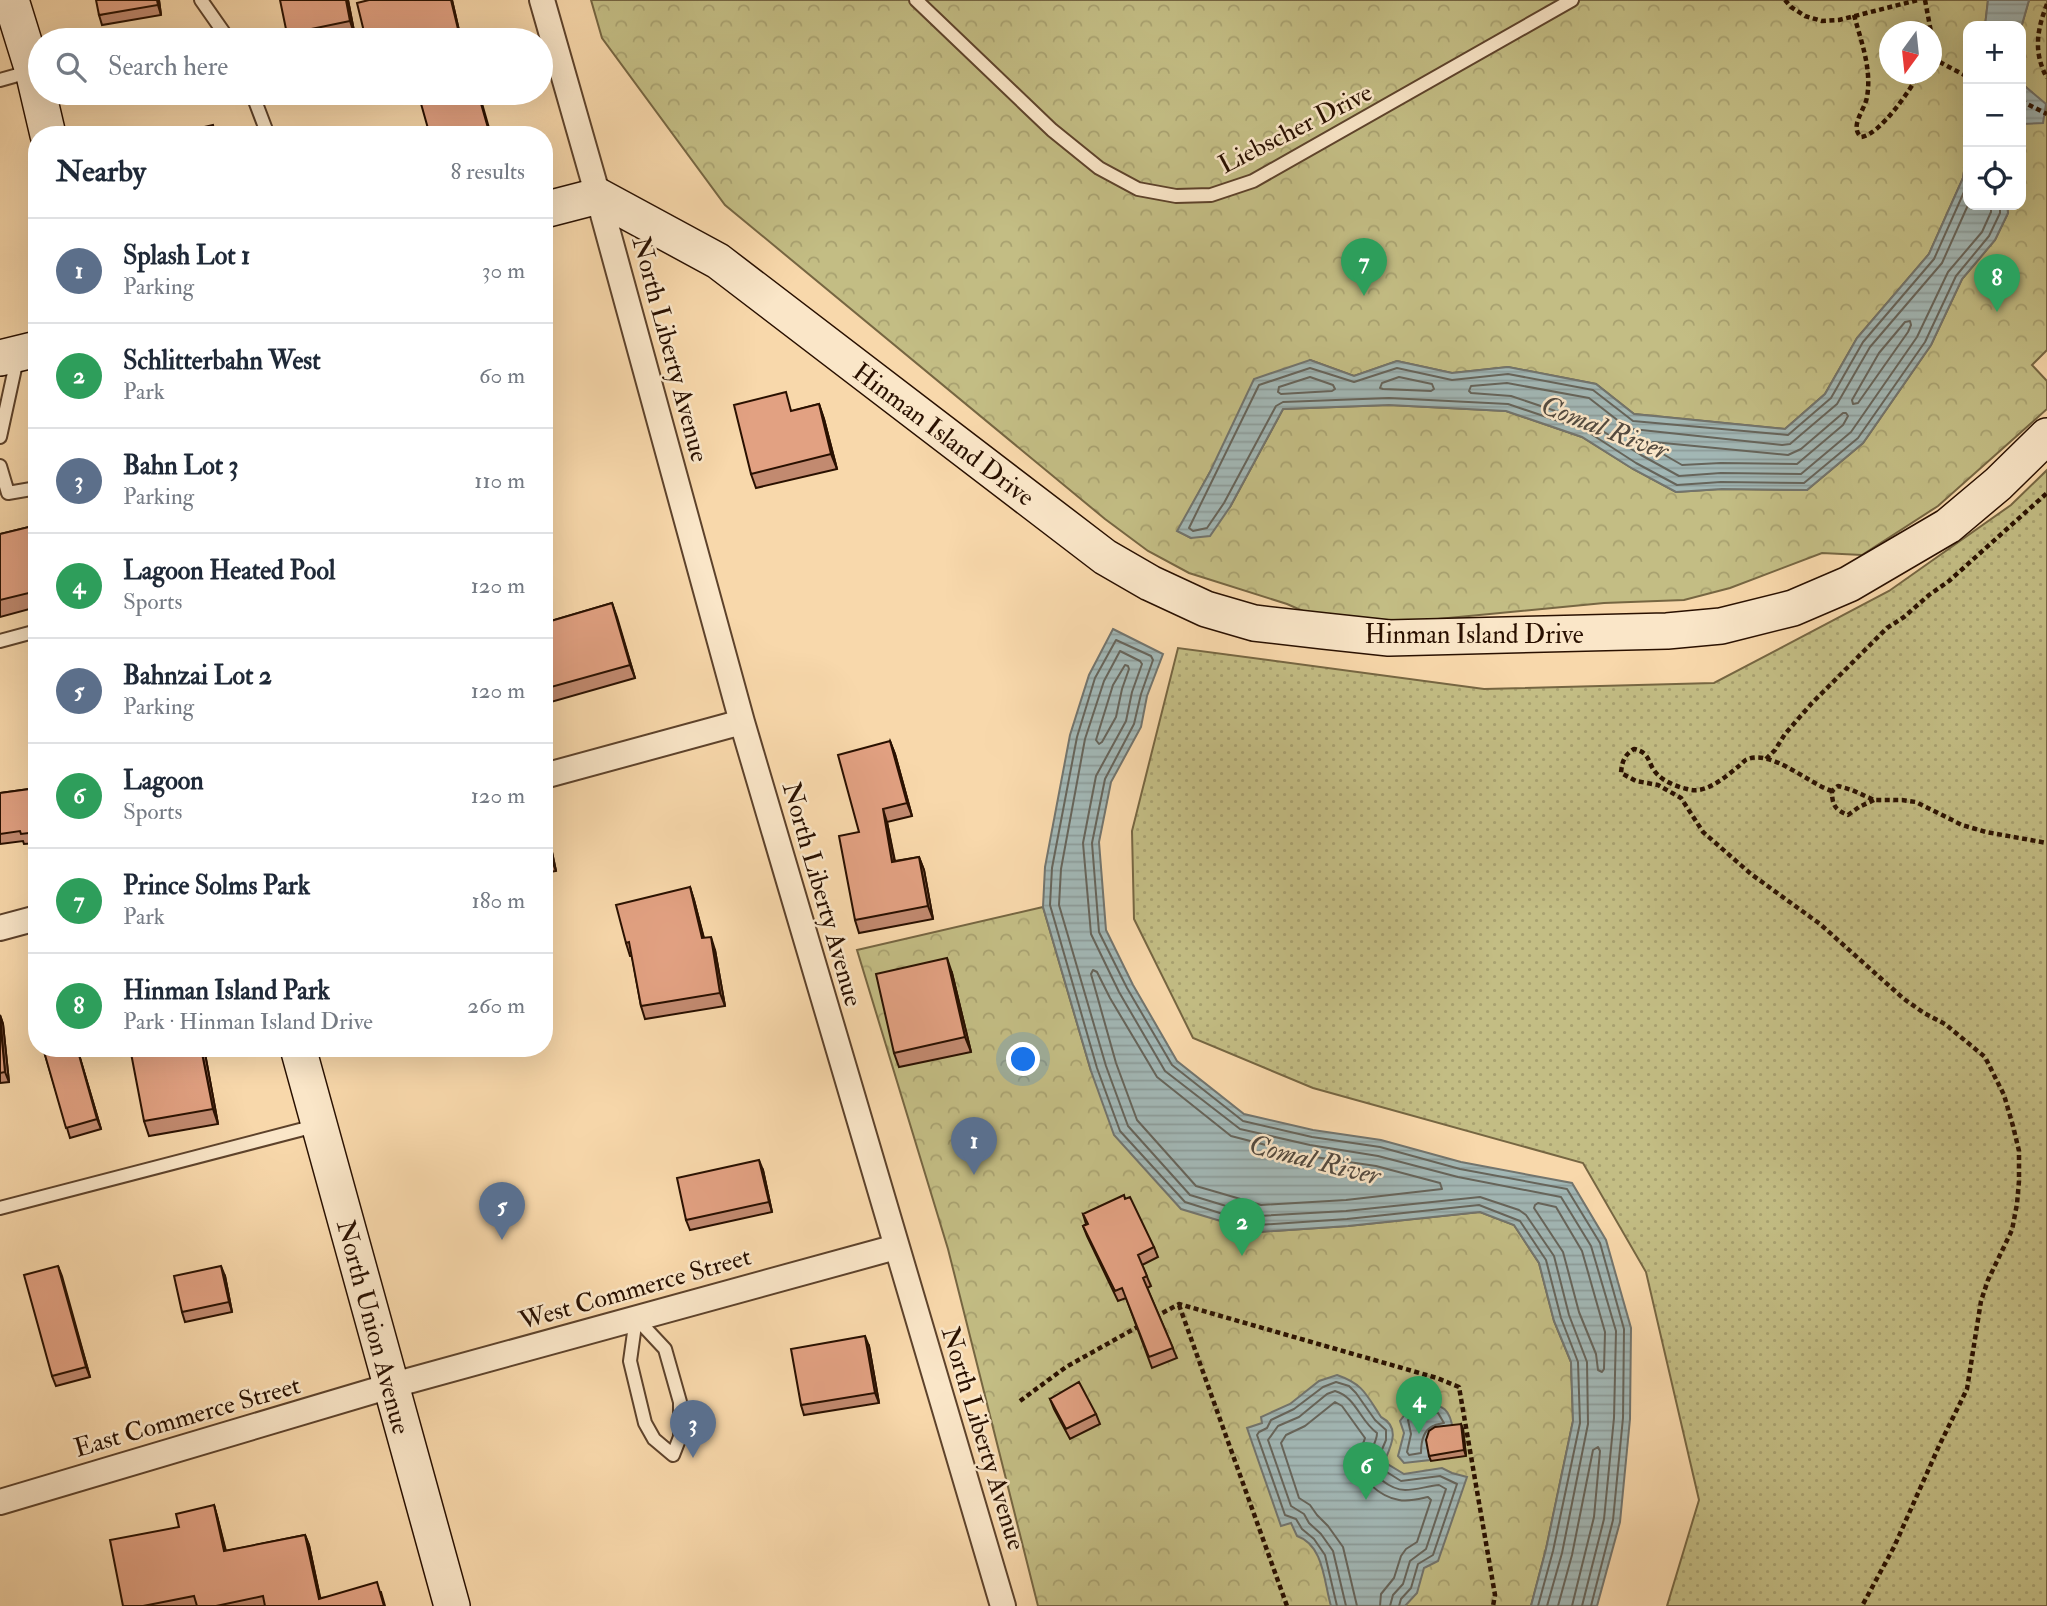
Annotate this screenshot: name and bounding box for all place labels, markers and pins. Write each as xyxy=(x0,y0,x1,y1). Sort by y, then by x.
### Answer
pin: 7 xyxy=(1341,238,1387,296)
pin: 8 xyxy=(1974,254,2020,312)
pin: 1 xyxy=(951,1117,997,1175)
pin: 5 xyxy=(479,1182,525,1240)
pin: 2 xyxy=(1219,1198,1265,1256)
pin: 4 xyxy=(1396,1376,1442,1434)
pin: 3 xyxy=(670,1400,716,1458)
pin: 6 xyxy=(1343,1442,1389,1500)

